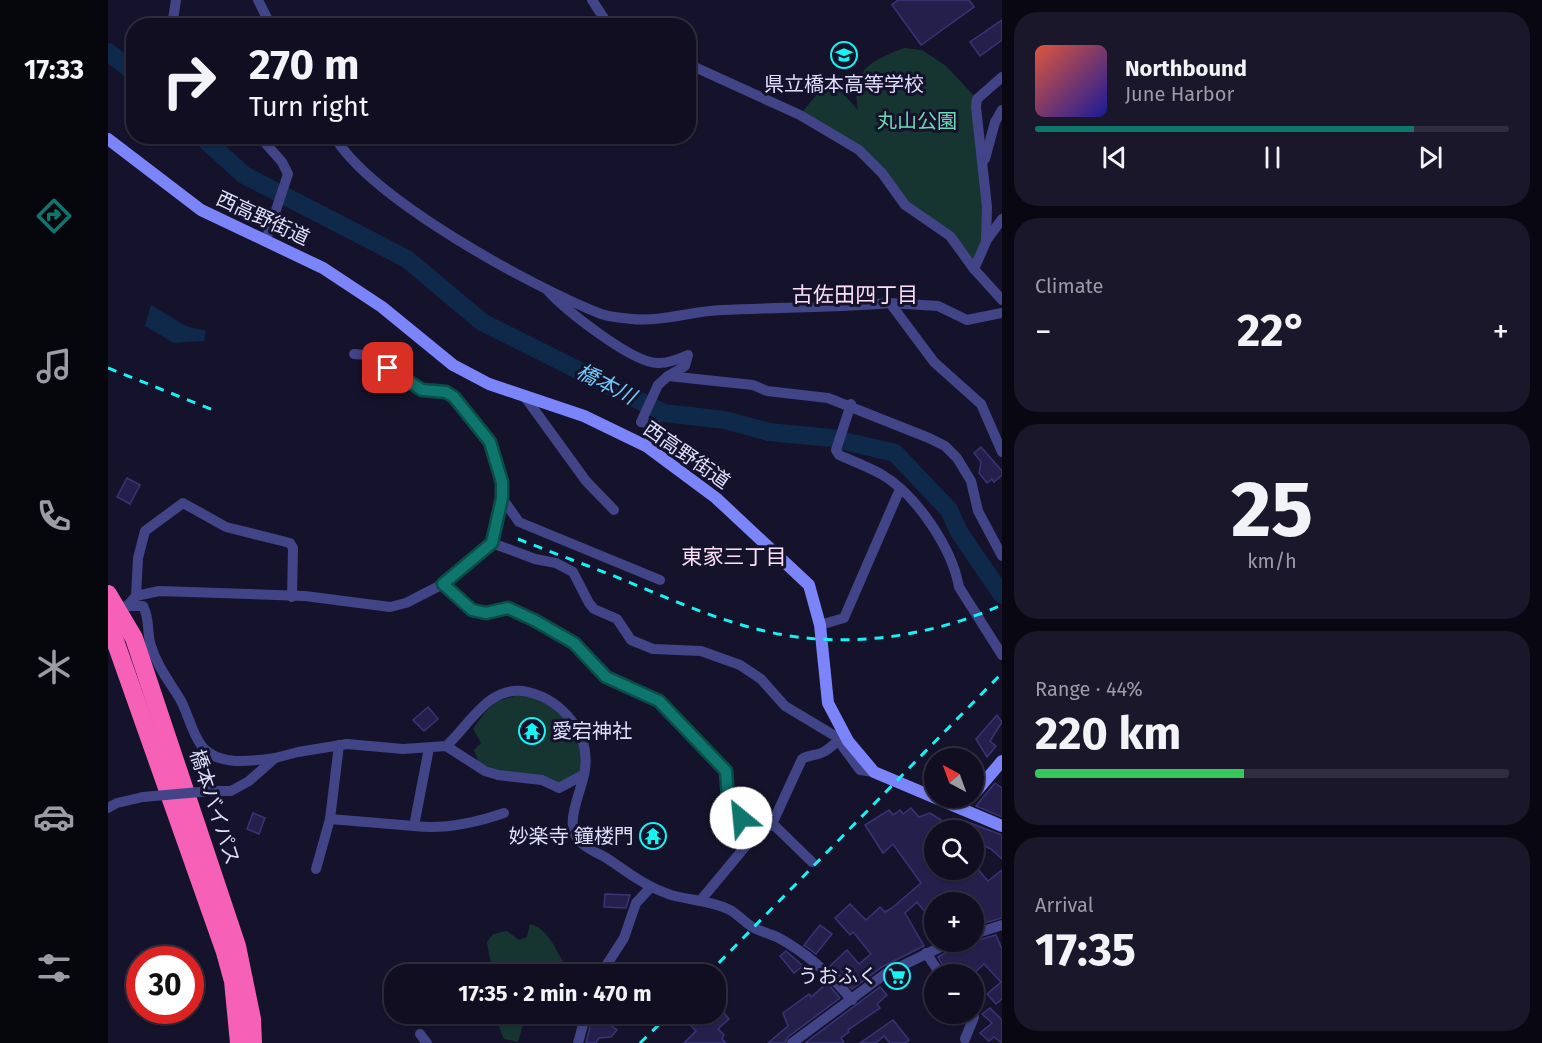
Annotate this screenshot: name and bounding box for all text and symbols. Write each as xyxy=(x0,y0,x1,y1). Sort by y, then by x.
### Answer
text: 270 m xyxy=(249,40,360,90)
school or university icon: 県立橋本高等学校 xyxy=(829,40,859,70)
icon: right xyxy=(150,42,228,120)
text: 17:33 xyxy=(24,54,84,86)
text: Northbound xyxy=(1125,55,1247,82)
place label: 県立橋本高等学校 xyxy=(764,72,924,96)
text: June Harbor xyxy=(1125,82,1234,106)
text: Turn right xyxy=(249,91,369,123)
park label: 丸山公園 xyxy=(877,109,957,133)
icon: previous xyxy=(1098,141,1131,174)
icon: pause xyxy=(1256,141,1289,174)
icon: next xyxy=(1414,141,1447,174)
street label: 西高野街道 xyxy=(213,186,313,250)
icon: directions xyxy=(33,195,75,237)
text: Climate xyxy=(1035,274,1103,298)
district label: 古佐田四丁目 xyxy=(792,282,918,308)
text: 22° xyxy=(1237,304,1307,358)
text: − xyxy=(1035,312,1052,352)
text: + xyxy=(1493,312,1509,352)
pin xyxy=(362,342,413,393)
icon: music xyxy=(33,345,75,387)
icon: arrive xyxy=(371,351,404,384)
water label: 橋本川 xyxy=(572,358,642,411)
street label: 西高野街道 xyxy=(639,416,735,494)
text: 25 xyxy=(1231,463,1313,557)
icon: phone xyxy=(33,495,75,537)
district label: 東家三丁目 xyxy=(682,544,787,570)
text: km/h xyxy=(1247,549,1297,573)
icon: climate xyxy=(33,646,75,688)
text: Range · 44% xyxy=(1035,677,1143,701)
text: 220 km xyxy=(1035,707,1181,761)
temple icon: 愛宕神社 xyxy=(517,716,547,746)
place label: 愛宕神社 xyxy=(552,719,632,743)
street label: 橋本バイパス xyxy=(185,746,245,868)
north arrow xyxy=(924,748,984,808)
map controls xyxy=(924,748,984,1024)
position arrow xyxy=(709,786,773,850)
icon: car xyxy=(33,796,75,838)
button: search xyxy=(924,820,984,880)
temple icon: 妙楽寺 鐘楼門 xyxy=(638,821,668,851)
place label: 妙楽寺 鐘楼門 xyxy=(509,824,634,848)
button: + xyxy=(924,892,984,952)
text: Arrival xyxy=(1035,893,1094,917)
text: 17:35 xyxy=(1035,923,1136,977)
speed limit sign: 30 xyxy=(126,946,204,1024)
icon: filters xyxy=(33,947,75,989)
supermarket icon: うおふく xyxy=(882,961,912,991)
place label: うおふく xyxy=(798,964,878,988)
button: − xyxy=(924,964,984,1024)
text: 17:35 · 2 min · 470 m xyxy=(458,980,652,1007)

